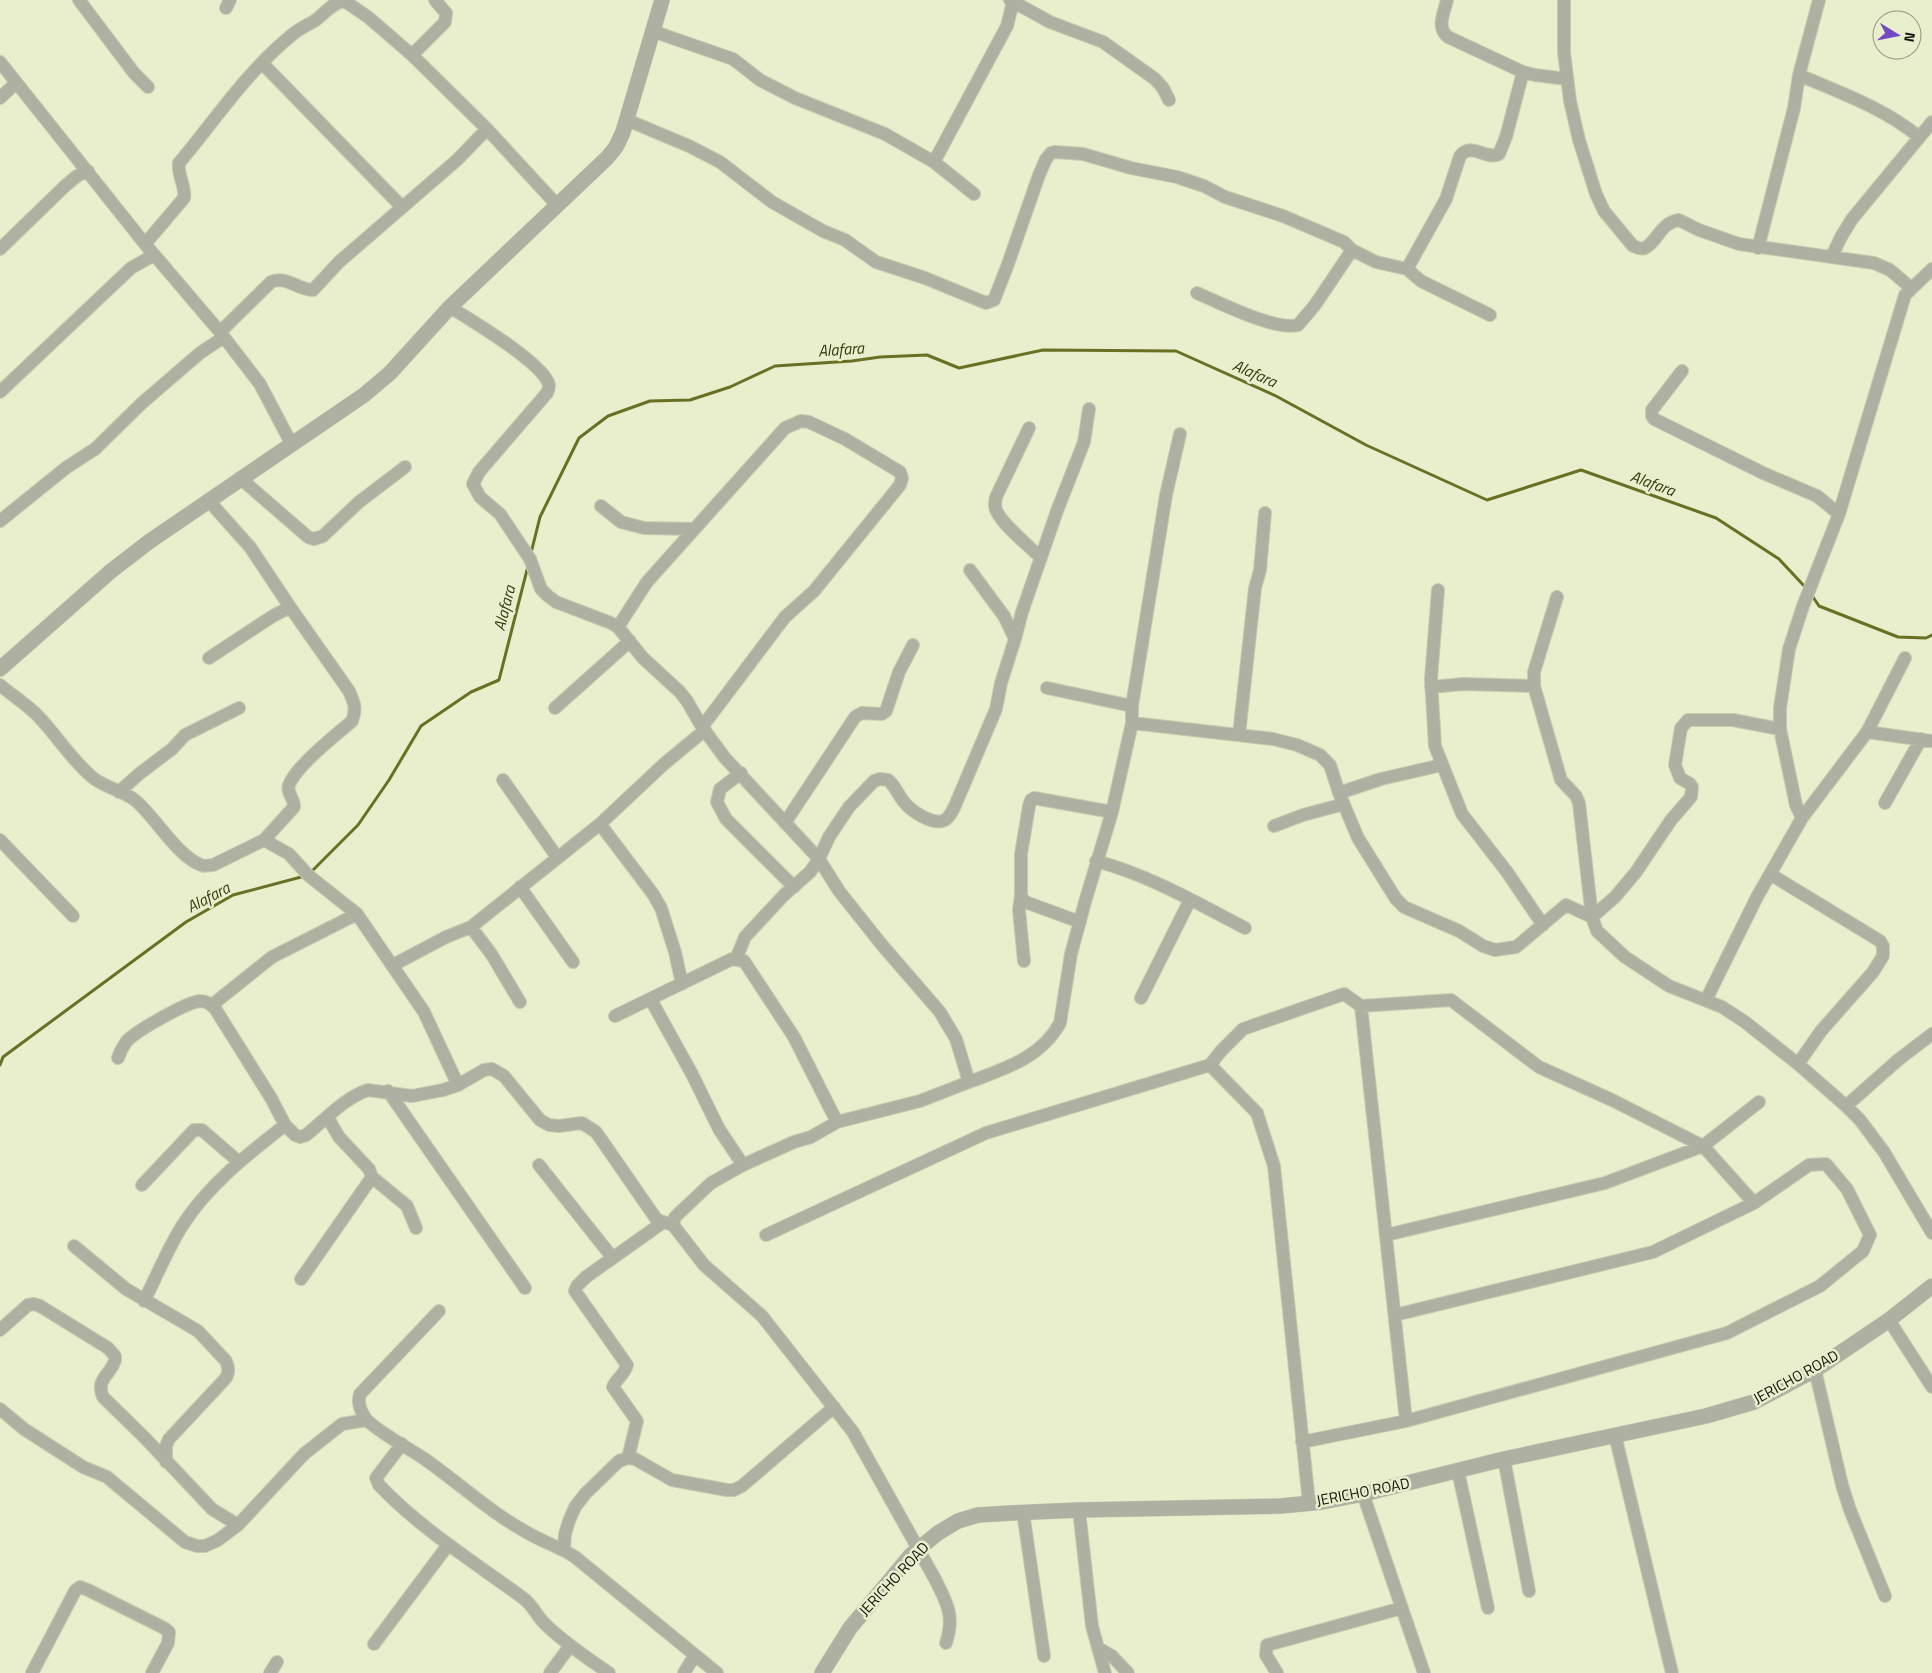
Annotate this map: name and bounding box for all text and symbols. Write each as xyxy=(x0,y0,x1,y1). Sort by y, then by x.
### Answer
north arrow xyxy=(1872,10,1922,60)
text: N xyxy=(1899,31,1921,44)
water label: Alafara xyxy=(817,335,866,363)
water label: Alafara xyxy=(1229,353,1282,394)
water label: Alafara xyxy=(1627,464,1680,502)
water label: Alafara xyxy=(487,582,521,633)
water label: Alafara xyxy=(182,875,235,918)
street label: JERICHO ROAD xyxy=(1749,1344,1843,1410)
street label: JERICHO ROAD xyxy=(1314,1471,1412,1512)
street label: JERICHO ROAD xyxy=(853,1536,934,1621)

